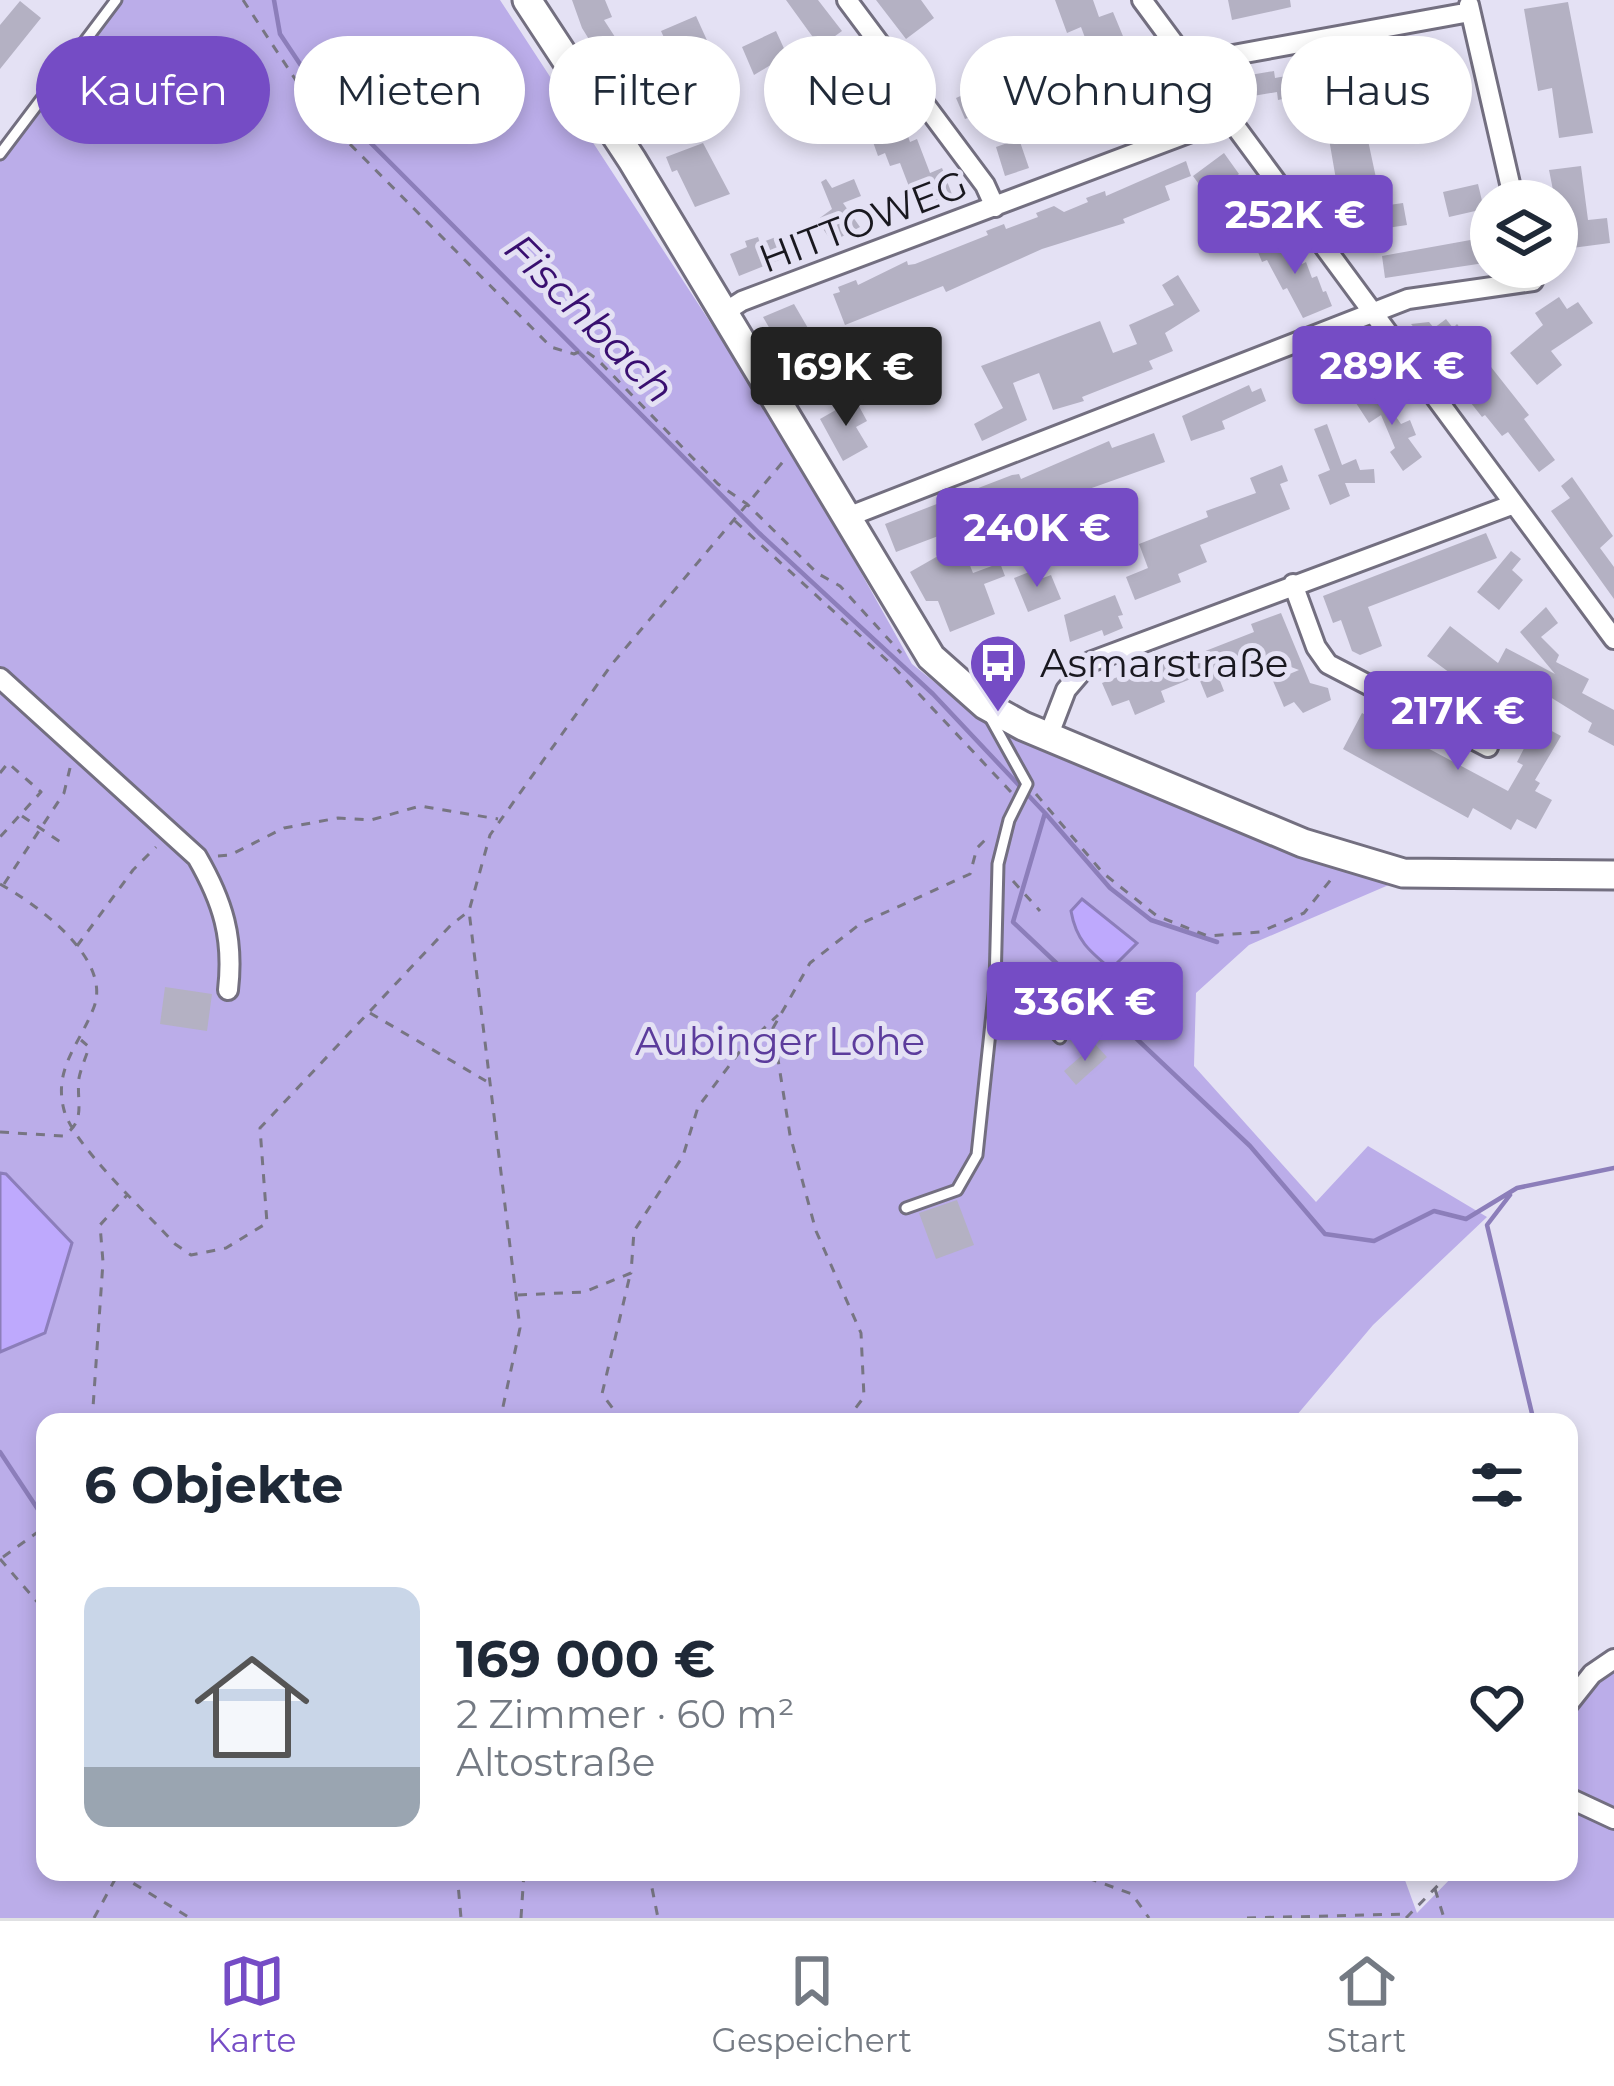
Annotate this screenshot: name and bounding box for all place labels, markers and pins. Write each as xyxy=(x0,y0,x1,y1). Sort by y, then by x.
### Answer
pin: 252K € xyxy=(1197,175,1393,277)
pin: 289K € xyxy=(1294,326,1490,428)
pin: 169K € xyxy=(748,327,944,429)
pin: 240K € xyxy=(939,488,1135,590)
bus stop icon: Asmarstraße xyxy=(967,632,1029,714)
place label: Asmarstraße xyxy=(1040,639,1288,687)
pin: 217K € xyxy=(1360,671,1556,773)
pin: 336K € xyxy=(987,962,1183,1064)

